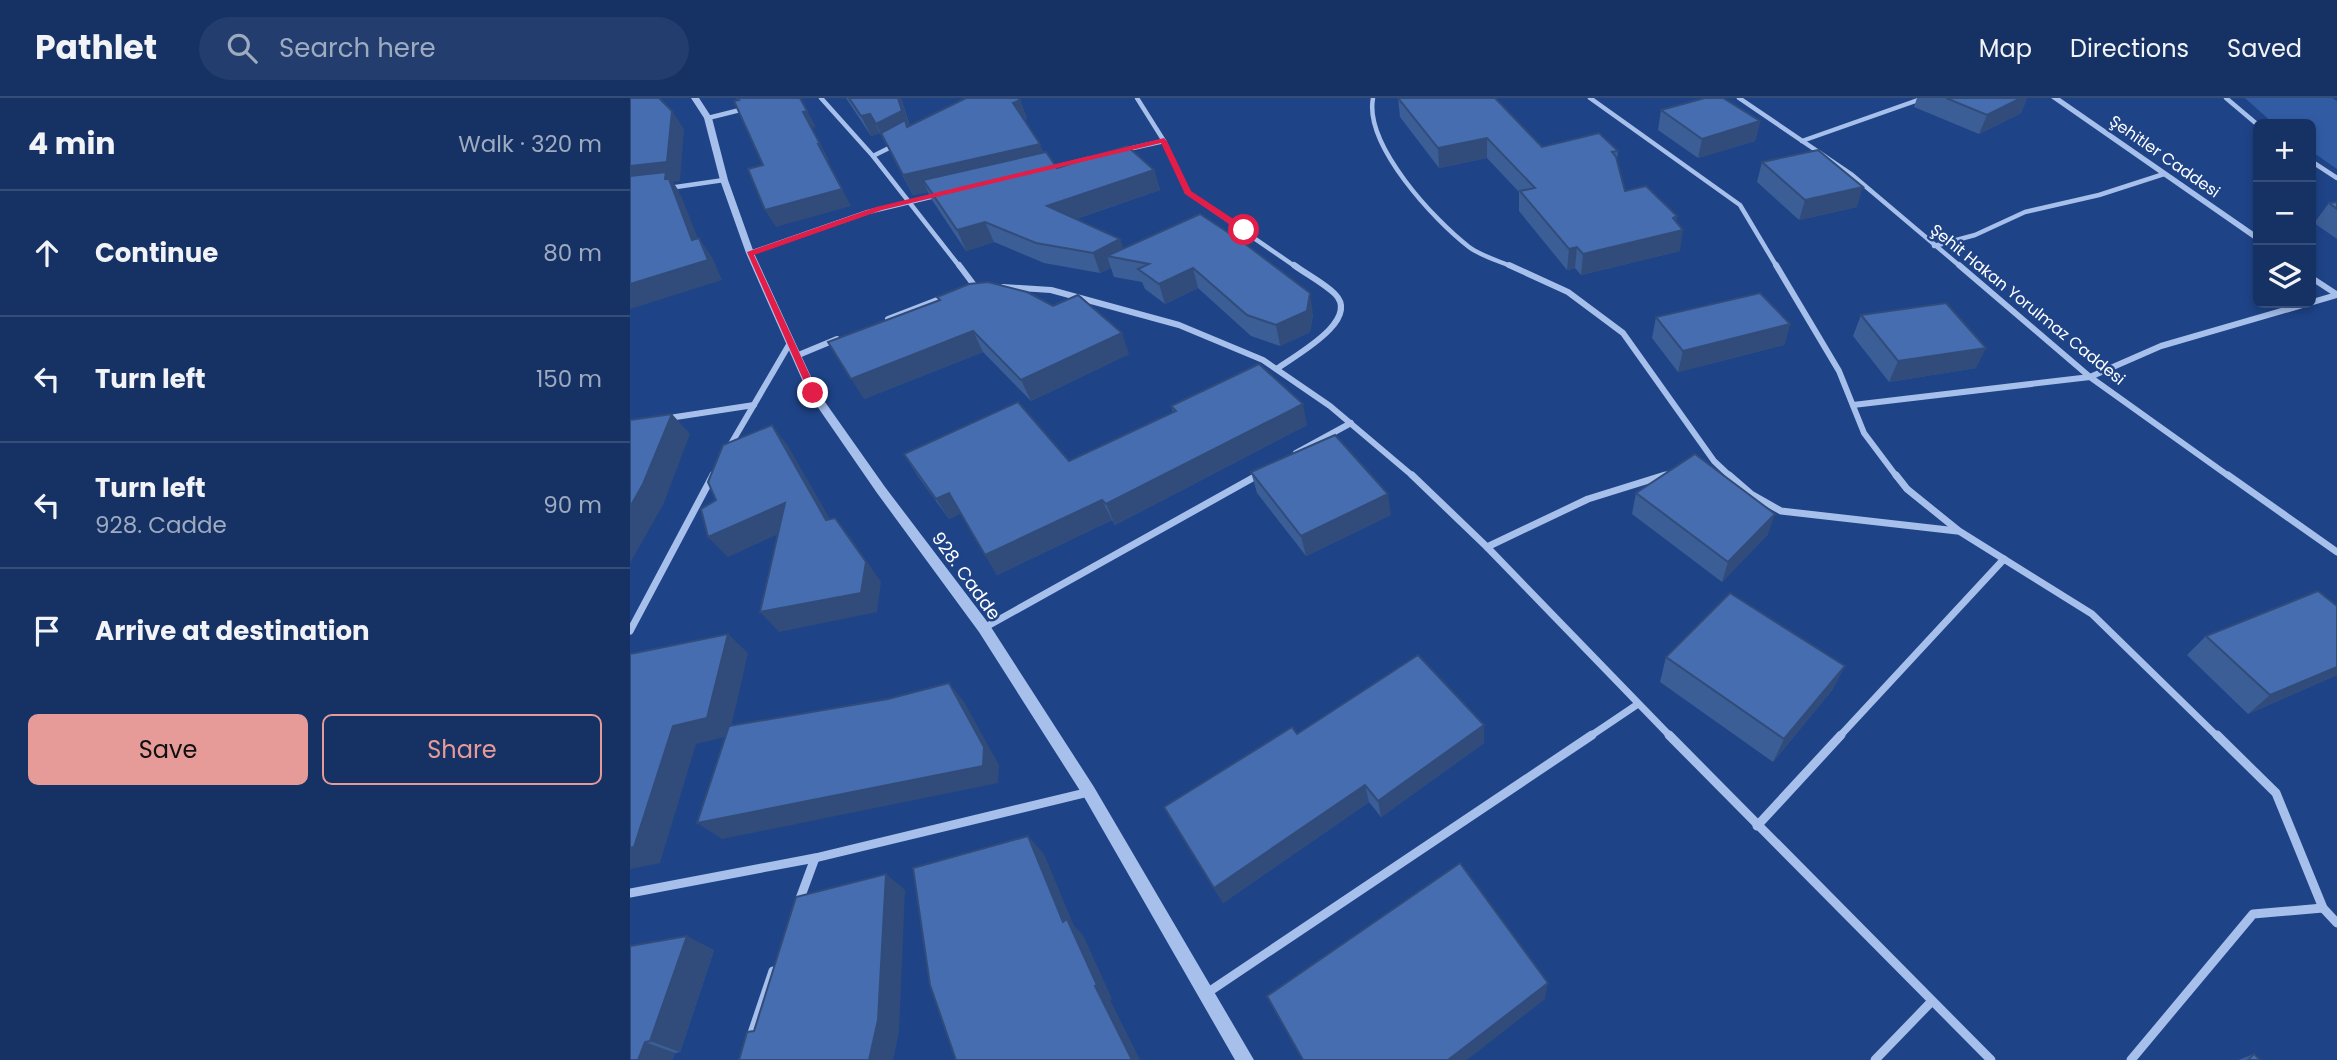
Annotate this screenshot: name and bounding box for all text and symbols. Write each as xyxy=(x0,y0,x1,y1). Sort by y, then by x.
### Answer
search box xyxy=(199,17,689,80)
text: Pathlet xyxy=(35,24,157,71)
icon: search xyxy=(223,29,261,67)
text: Search here xyxy=(279,30,436,66)
text: Map xyxy=(1979,32,2032,65)
text: Directions xyxy=(2070,32,2189,65)
text: Saved xyxy=(2227,32,2302,65)
street label: Şehitler Caddesi xyxy=(2105,110,2225,203)
map controls xyxy=(2253,119,2316,308)
button: + xyxy=(2253,119,2316,182)
text: 4 min xyxy=(28,122,116,165)
text: Walk · 320 m xyxy=(458,128,602,160)
button: − xyxy=(2253,182,2316,245)
route start xyxy=(1228,214,1259,245)
street label: Şehit Hakan Yorulmaz Caddesi xyxy=(1925,218,2130,390)
icon: ahead xyxy=(28,234,66,272)
text: Continue xyxy=(95,235,218,271)
text: 80 m xyxy=(543,237,602,269)
button: layers xyxy=(2253,245,2316,308)
icon: left xyxy=(28,360,66,398)
text: Turn left xyxy=(95,361,206,397)
text: 150 m xyxy=(536,363,602,395)
route end xyxy=(797,377,828,408)
text: Turn left xyxy=(95,470,206,506)
icon: left xyxy=(28,486,66,524)
text: 90 m xyxy=(543,489,602,521)
text: 928. Cadde xyxy=(95,509,227,541)
street label: 928. Cadde xyxy=(926,527,1007,625)
icon: arrive xyxy=(28,612,66,650)
text: Arrive at destination xyxy=(95,613,370,649)
button: Save xyxy=(28,714,308,785)
button: Share xyxy=(322,714,602,785)

